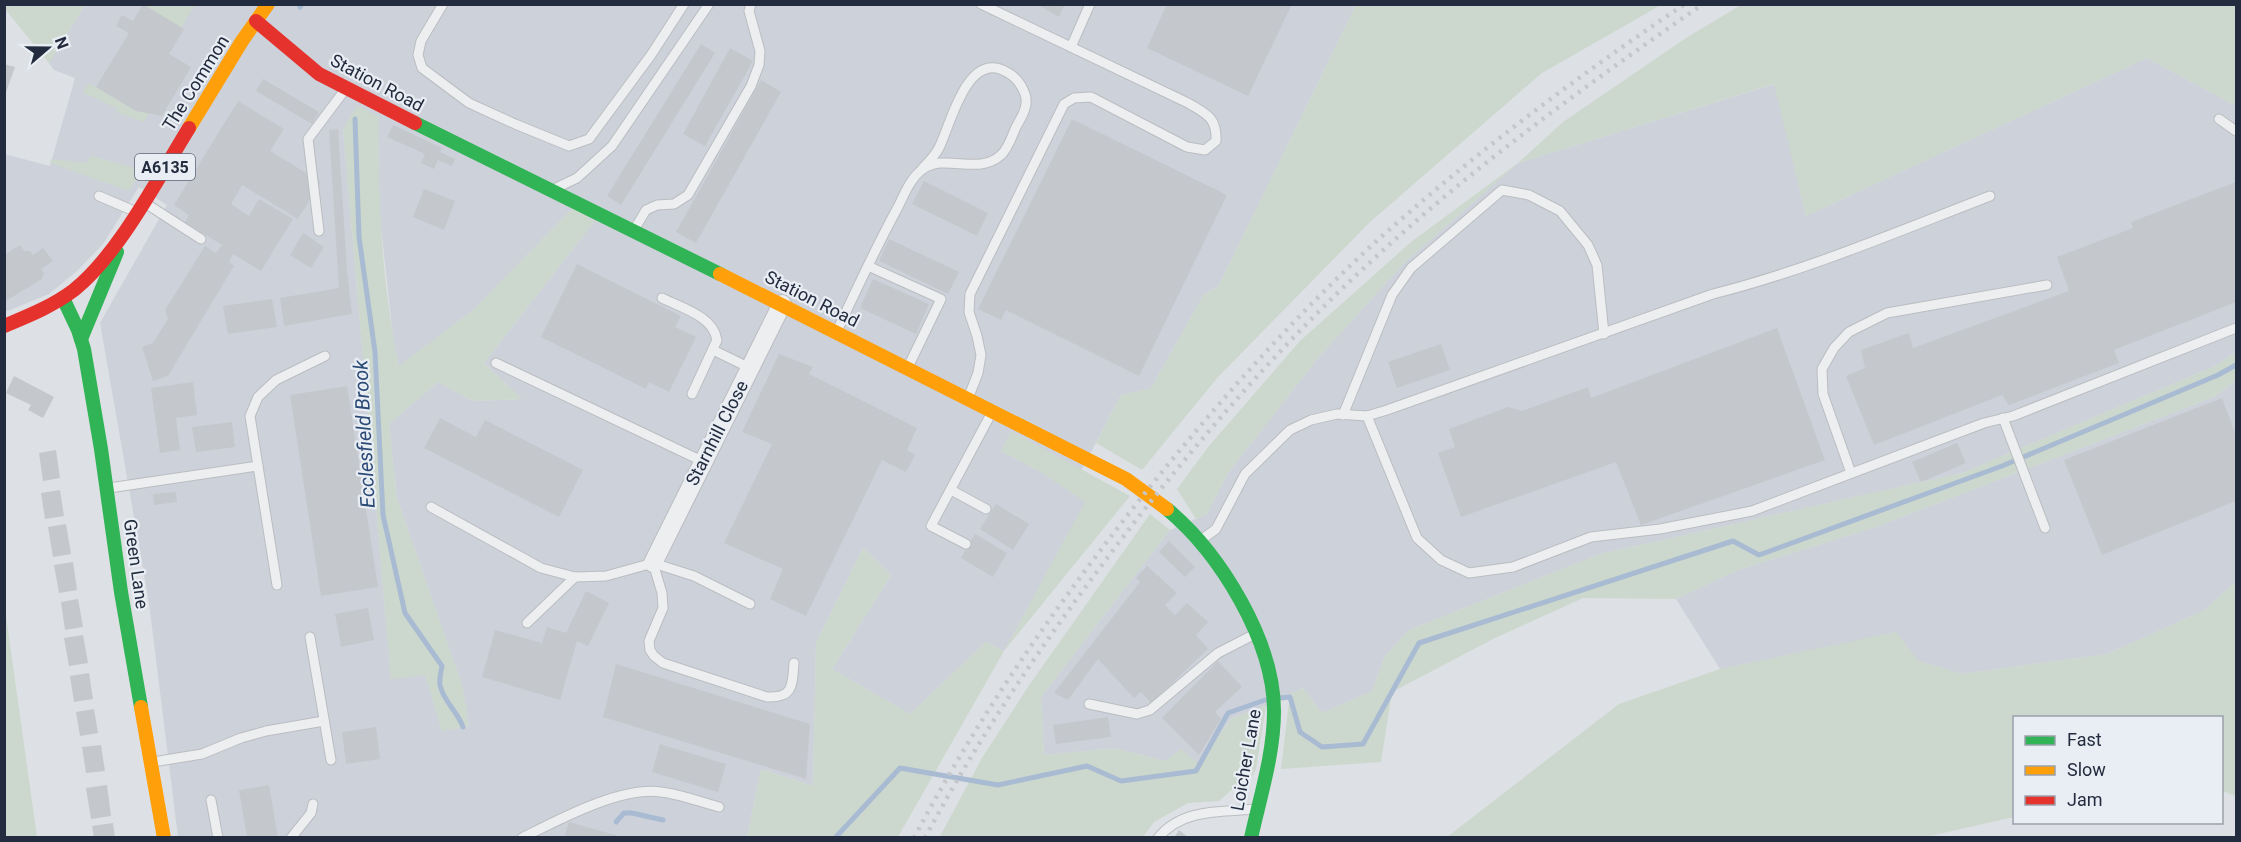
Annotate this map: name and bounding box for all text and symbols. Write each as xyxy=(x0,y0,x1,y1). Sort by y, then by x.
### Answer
north arrow xyxy=(18,18,78,78)
street label: The Common xyxy=(158,31,233,134)
text: N xyxy=(51,34,72,52)
street label: Station Road xyxy=(327,49,427,116)
road number: A6135 xyxy=(135,154,195,180)
street label: Station Road xyxy=(762,266,863,331)
water label: Ecclesfield Brook xyxy=(348,358,380,509)
street label: Starnhill Close xyxy=(681,377,752,489)
street label: Green Lane xyxy=(120,518,153,610)
street label: Loicher Lane xyxy=(1226,707,1265,812)
legend xyxy=(2013,716,2223,824)
text: Fast xyxy=(2067,729,2102,750)
text: Slow xyxy=(2067,759,2106,780)
text: Jam xyxy=(2067,789,2103,810)

